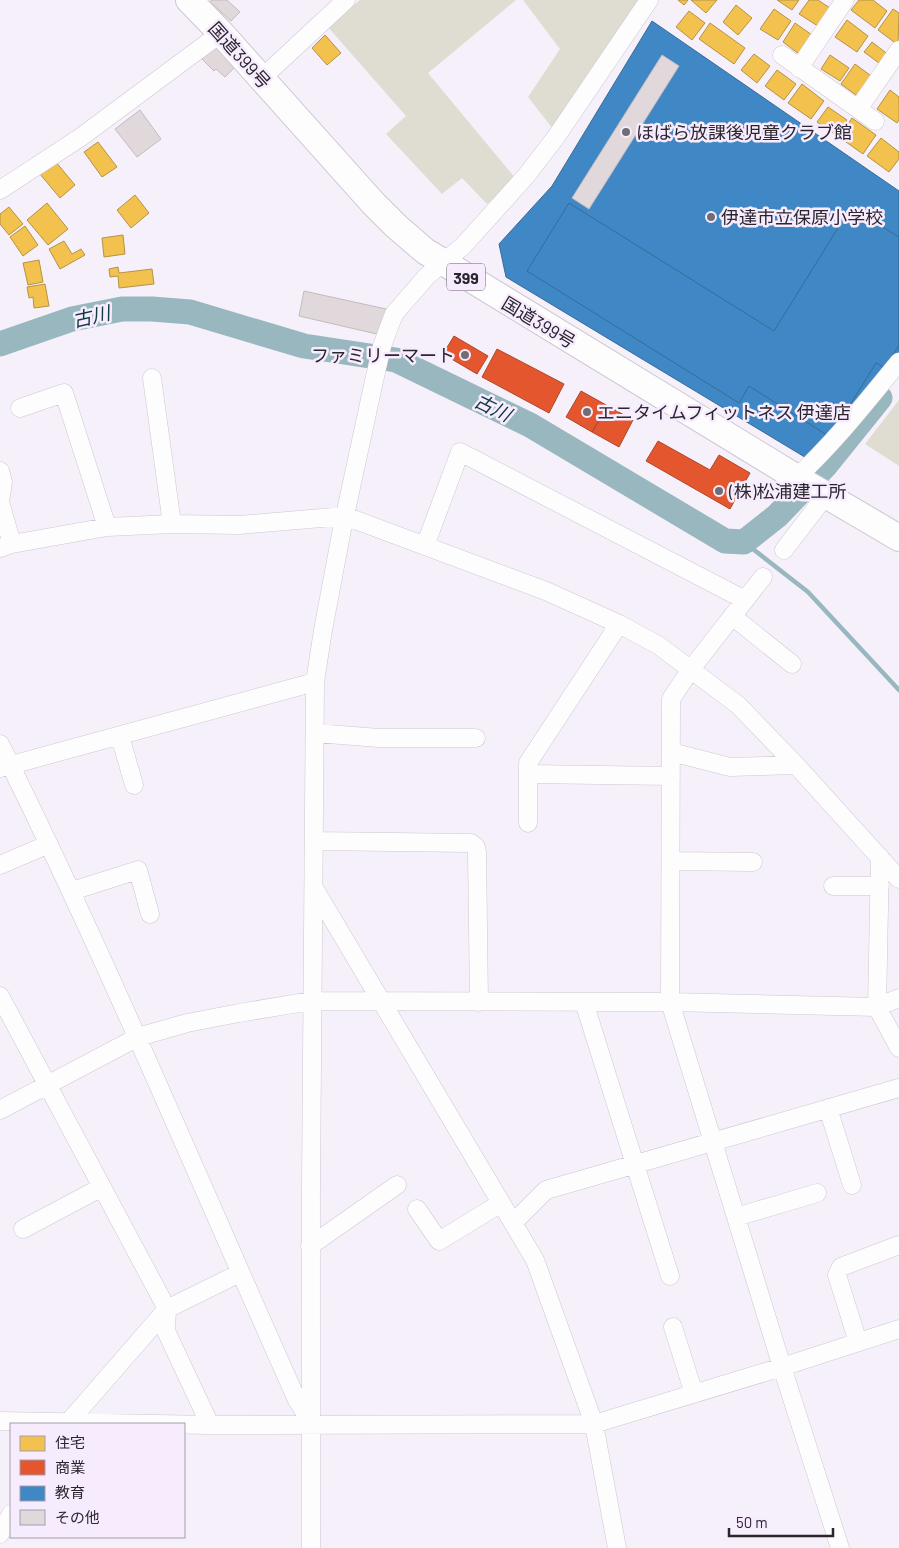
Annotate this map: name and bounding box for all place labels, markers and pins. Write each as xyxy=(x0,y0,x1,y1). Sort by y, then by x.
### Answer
place label: ほばら放課後児童クラブ館 xyxy=(636,121,852,143)
marker: ほばら放課後児童クラブ館 xyxy=(620,126,632,138)
place label: 伊達市立保原小学校 xyxy=(721,206,883,228)
marker: 伊達市立保原小学校 xyxy=(705,211,717,223)
place label: ファミリーマート xyxy=(311,344,455,366)
marker: ファミリーマート xyxy=(459,349,471,361)
place label: エニタイムフィットネス 伊達店 xyxy=(597,401,851,423)
marker: エニタイムフィットネス 伊達店 xyxy=(581,406,593,418)
place label: (株)松浦建工所 xyxy=(728,480,846,502)
marker: (株)松浦建工所 xyxy=(713,485,725,497)

